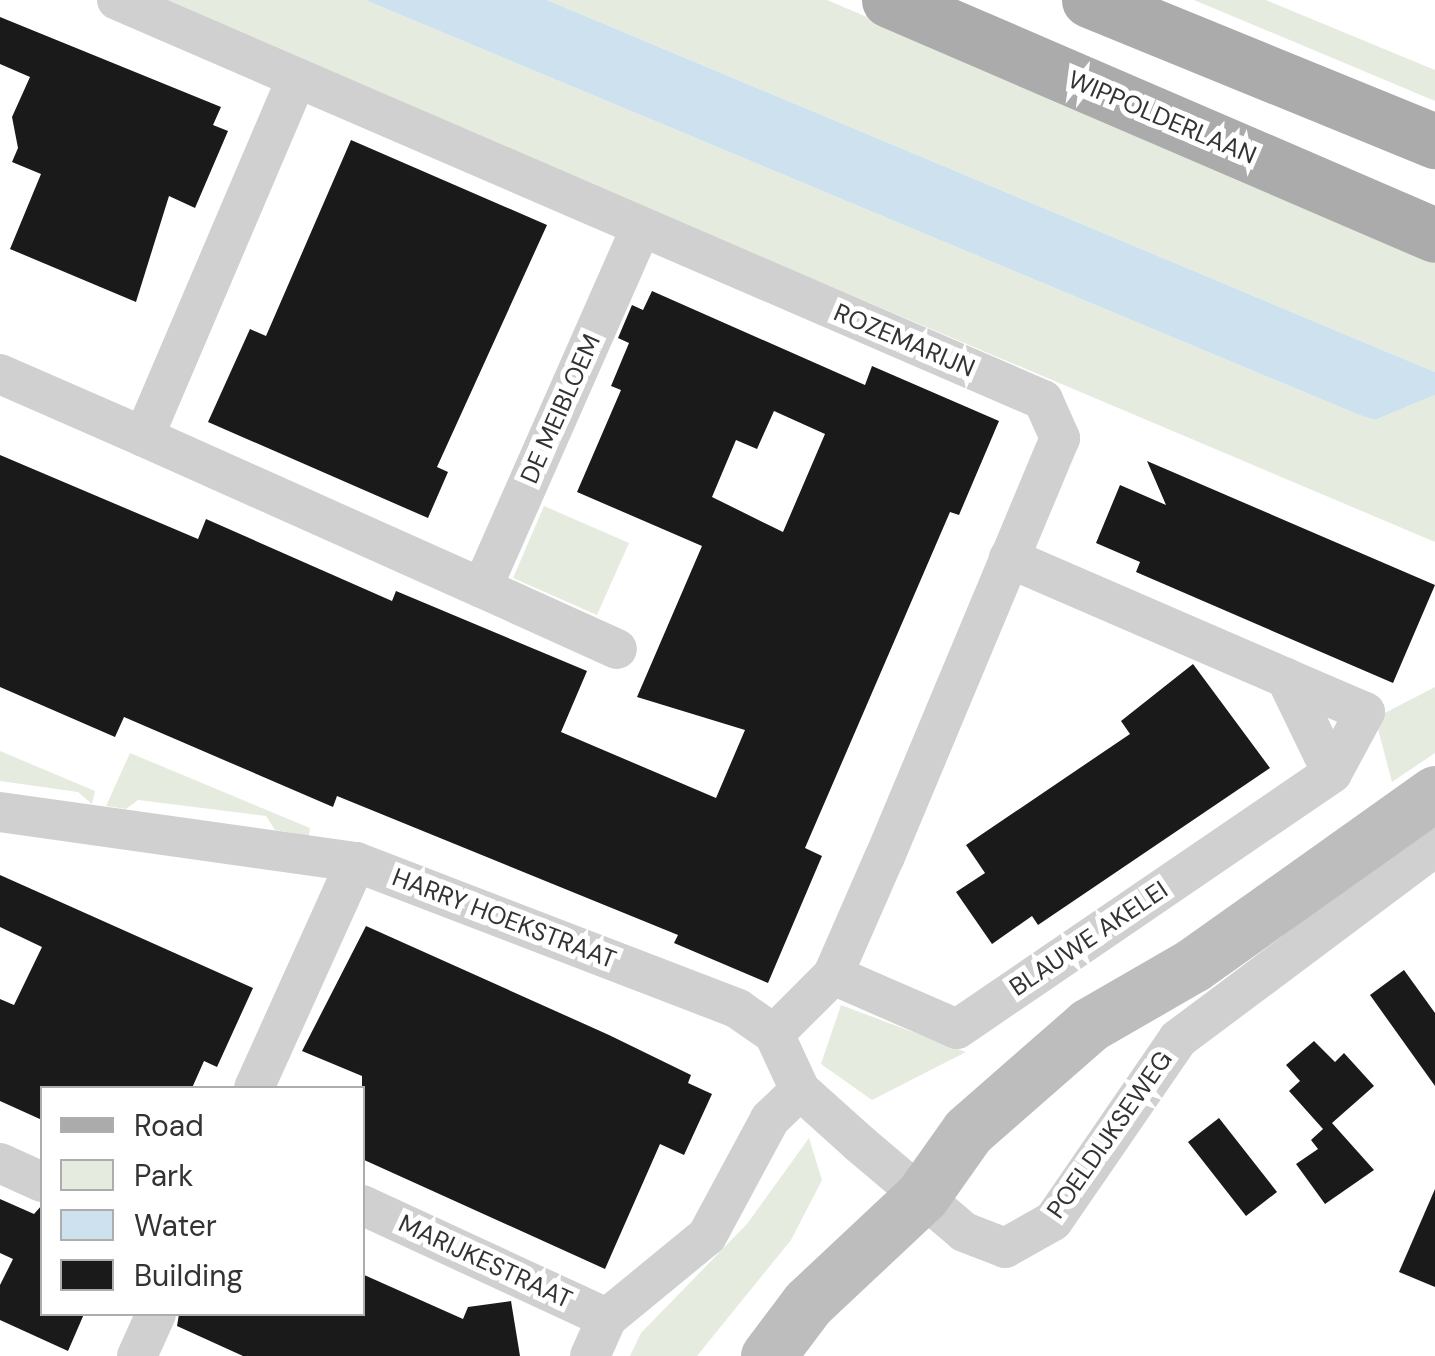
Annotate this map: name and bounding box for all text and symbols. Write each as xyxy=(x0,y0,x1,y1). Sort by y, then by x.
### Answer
street label: WIPPOLDERLAAN xyxy=(1063,65,1261,171)
street label: ROZEMARIJN xyxy=(829,298,979,384)
street label: DE MEIBLOEM xyxy=(515,330,607,488)
street label: HARRY HOEKSTRAAT xyxy=(388,863,620,975)
street label: BLAUWE AKELEI xyxy=(1004,875,1174,1003)
street label: POELDIJKSEWEG xyxy=(1041,1046,1179,1224)
legend xyxy=(40,1086,365,1316)
text: Road xyxy=(134,1106,204,1145)
text: Park xyxy=(134,1156,193,1195)
text: Water xyxy=(134,1206,217,1245)
street label: MARIJKESTRAAT xyxy=(394,1209,576,1315)
text: Building xyxy=(134,1256,243,1295)

